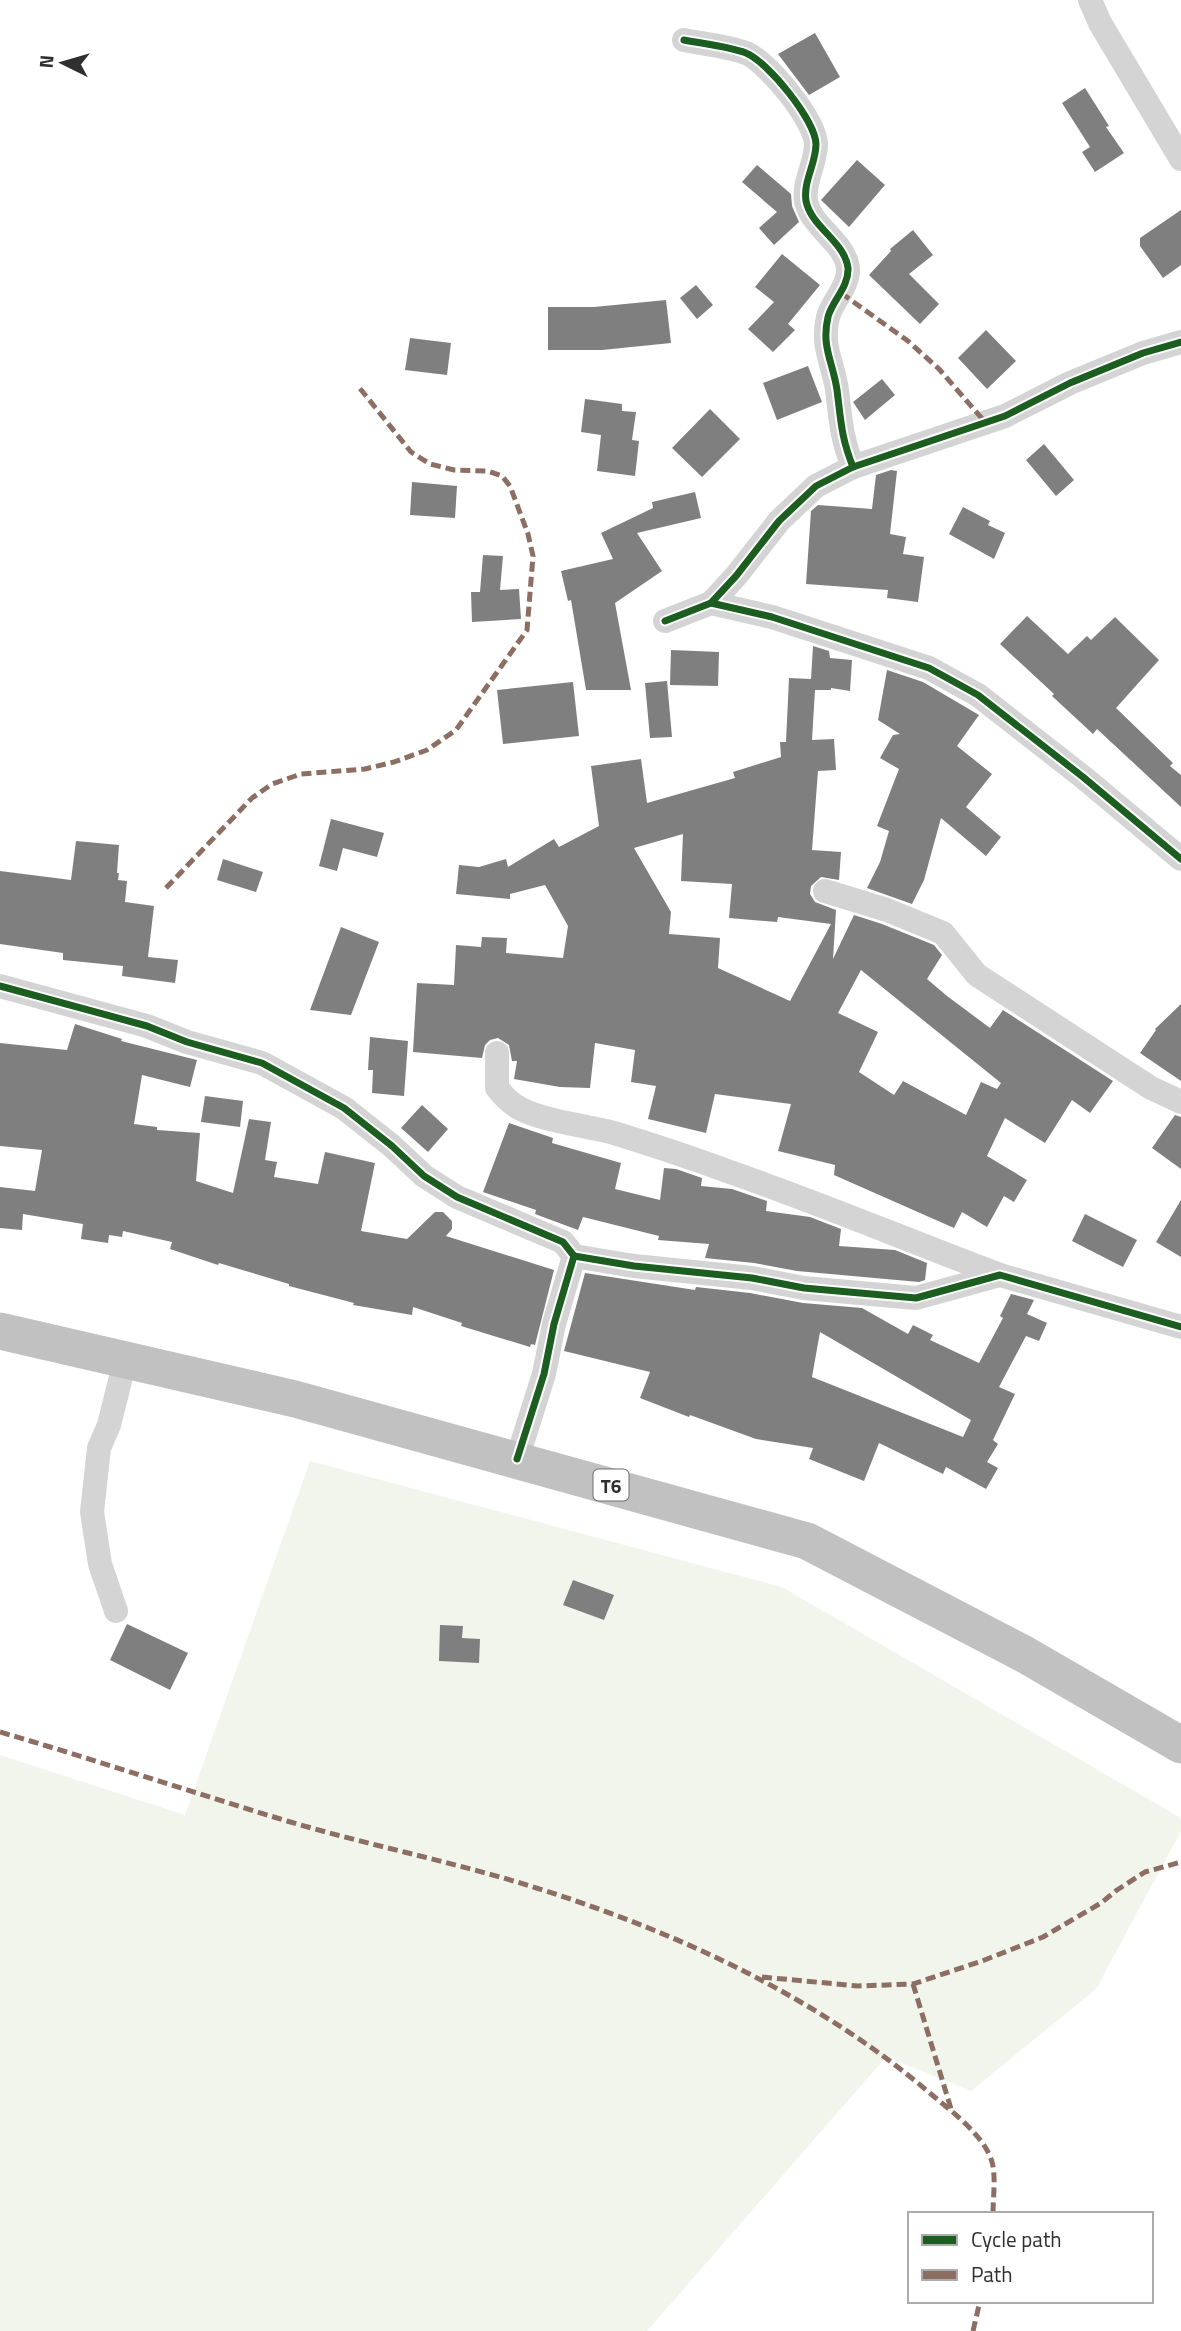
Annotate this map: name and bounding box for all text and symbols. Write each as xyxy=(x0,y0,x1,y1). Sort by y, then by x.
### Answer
north arrow xyxy=(28,28,98,98)
text: N xyxy=(31,54,61,69)
road number: T6 xyxy=(594,1470,628,1500)
legend xyxy=(908,2212,1153,2303)
text: Cycle path xyxy=(971,2223,1062,2255)
text: Path xyxy=(971,2258,1013,2290)

